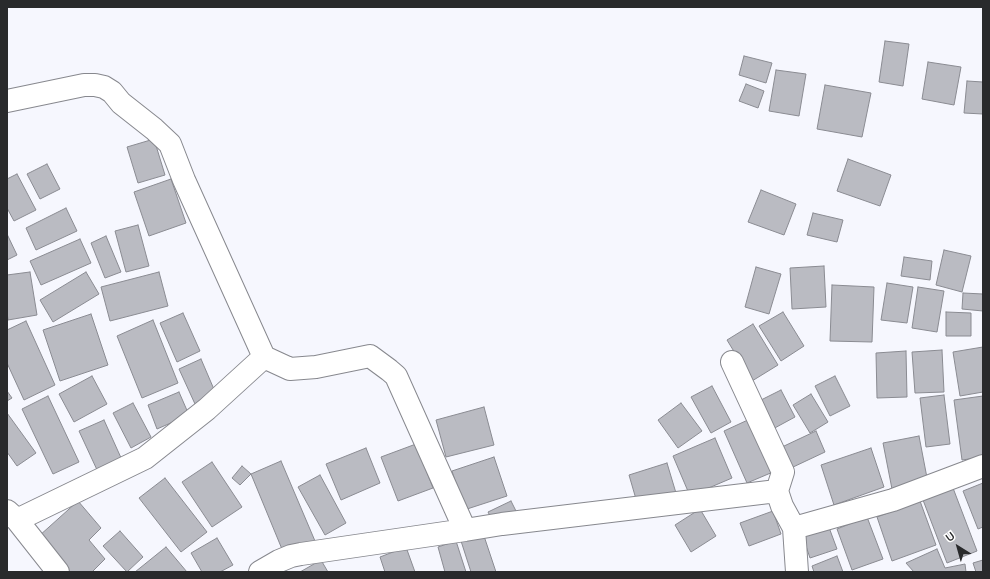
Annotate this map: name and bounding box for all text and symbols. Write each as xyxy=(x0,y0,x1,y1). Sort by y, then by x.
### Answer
north arrow xyxy=(938,527,978,567)
text: U xyxy=(943,529,958,545)

